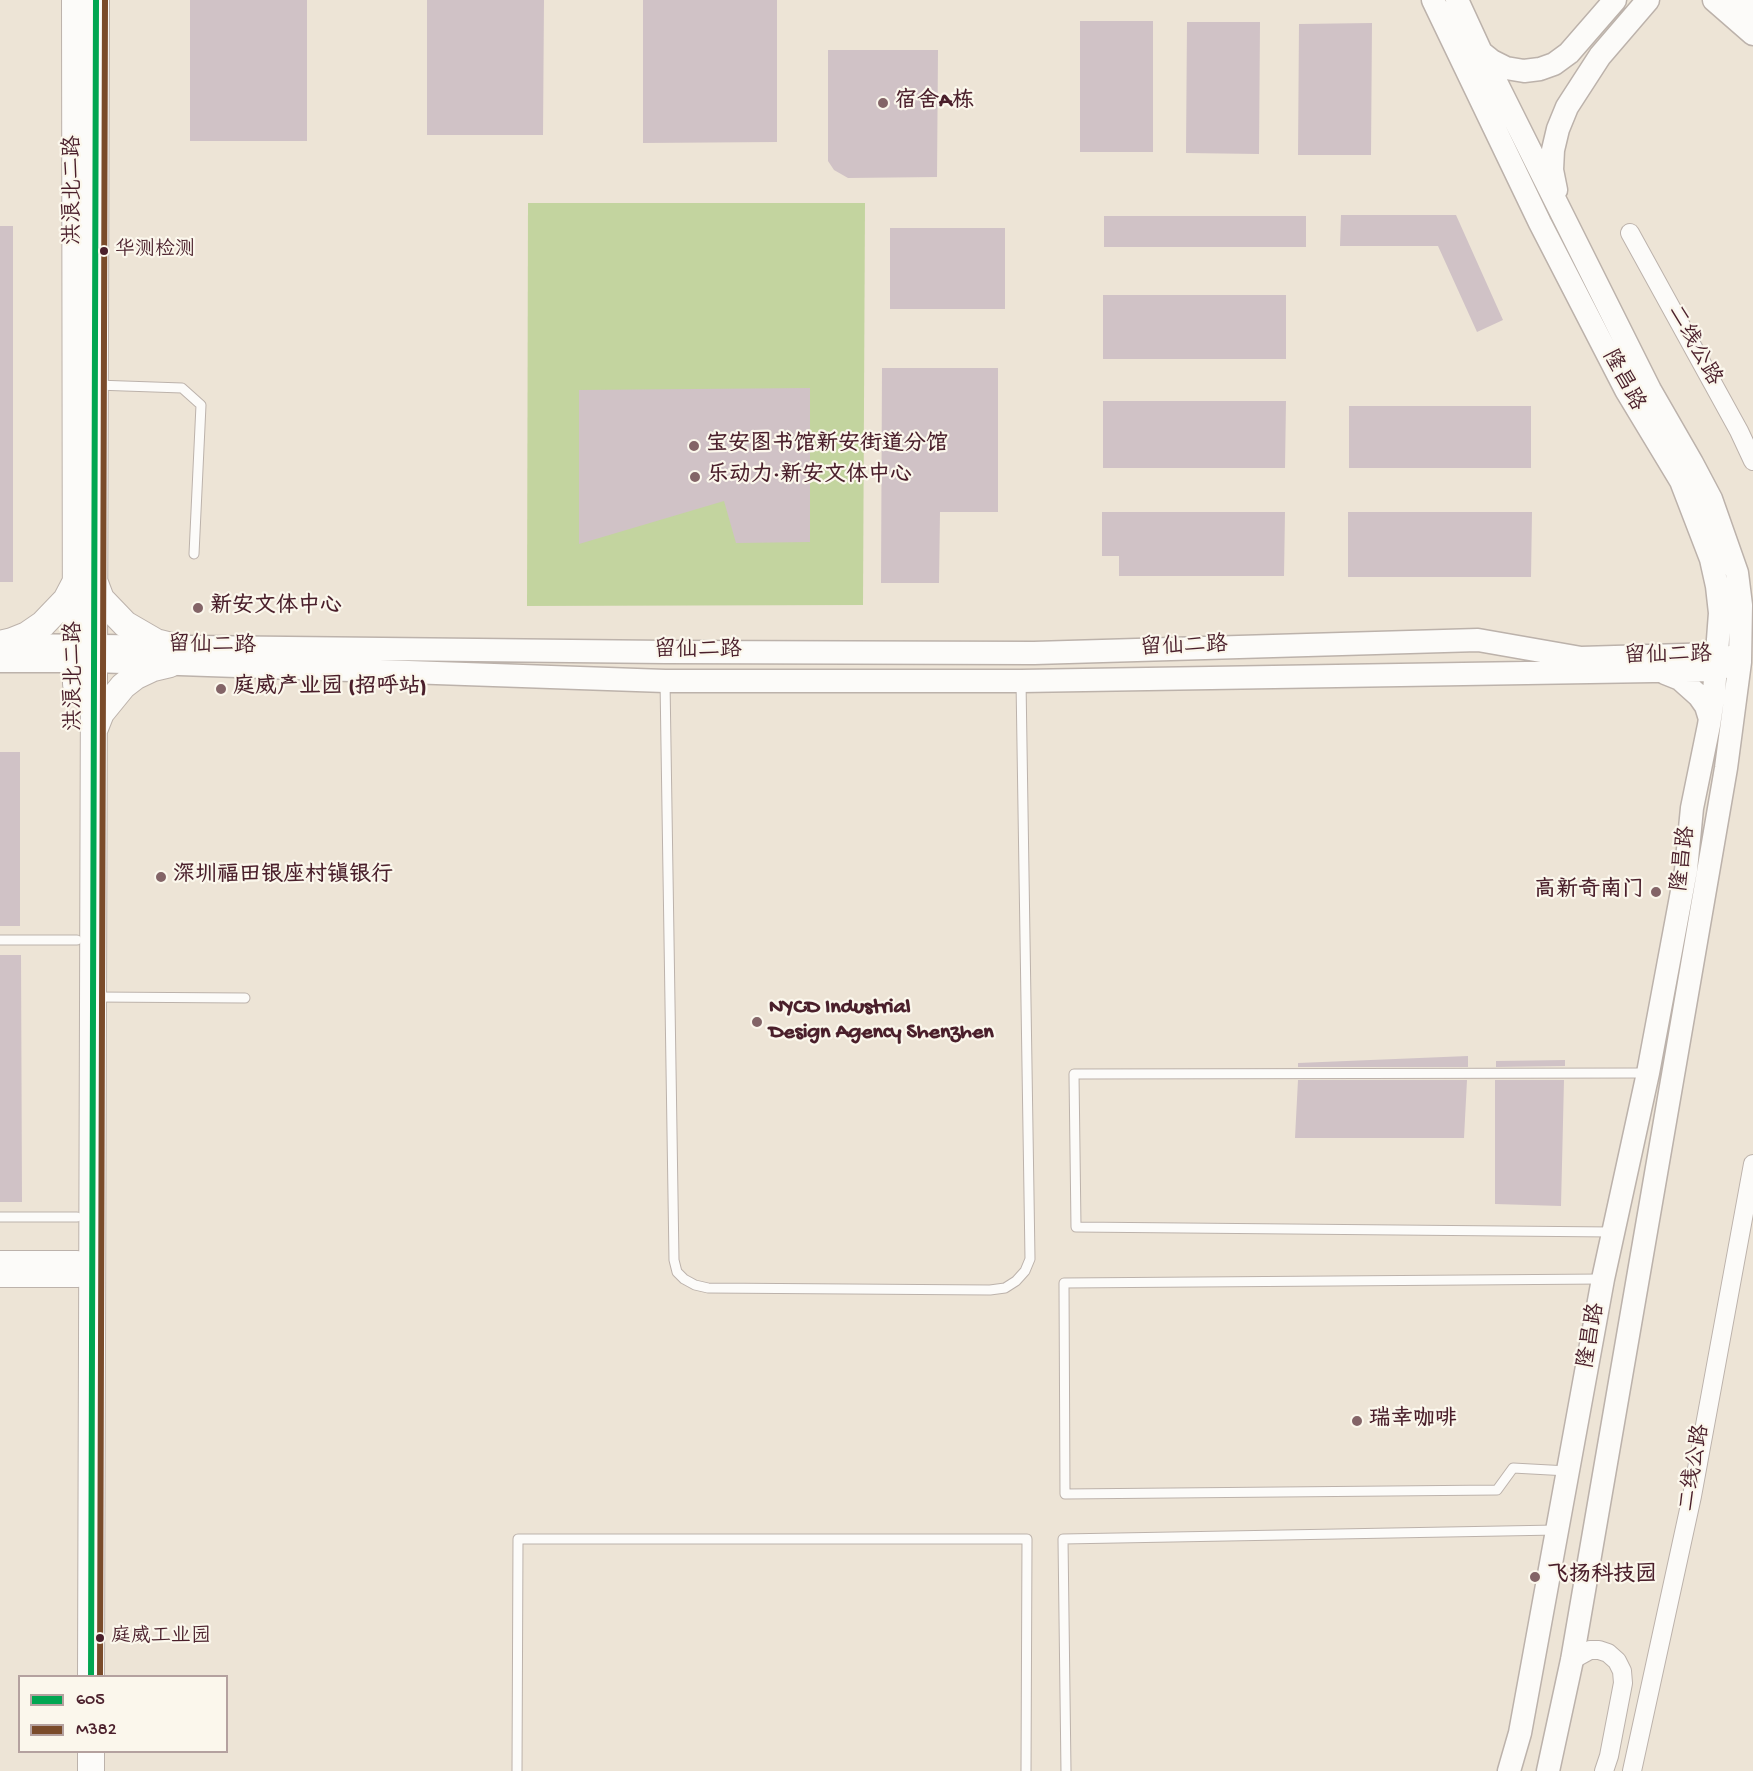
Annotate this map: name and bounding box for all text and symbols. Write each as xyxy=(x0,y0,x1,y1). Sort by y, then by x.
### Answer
place label: 宿舍A栋 xyxy=(895,90,974,116)
marker: 宿舍A栋 xyxy=(876,96,890,110)
street label: 洪浪北二路 xyxy=(62,135,88,245)
place label: 华测检测 xyxy=(115,239,195,263)
marker: 华测检测 xyxy=(98,245,110,257)
street label: 二线公路 xyxy=(1660,301,1726,391)
street label: 隆昌路 xyxy=(1595,346,1649,416)
place label: 宝安图书馆新安街道分馆 xyxy=(706,433,948,459)
marker: 宝安图书馆新安街道分馆 xyxy=(687,439,701,453)
place label: 乐动力·新安文体中心 xyxy=(707,464,912,490)
marker: 乐动力·新安文体中心 xyxy=(688,470,702,484)
place label: 新安文体中心 xyxy=(210,595,342,621)
marker: 新安文体中心 xyxy=(191,601,205,615)
street label: 洪浪北二路 xyxy=(63,621,89,731)
street label: 留仙二路 xyxy=(168,633,256,661)
street label: 留仙二路 xyxy=(1140,633,1228,663)
street label: 留仙二路 xyxy=(654,639,742,665)
street label: 留仙二路 xyxy=(1624,643,1712,671)
place label: 庭威产业园 (招呼站) xyxy=(233,676,427,702)
marker: 庭威产业园 (招呼站) xyxy=(214,682,228,696)
street label: 隆昌路 xyxy=(1668,825,1702,893)
place label: 深圳福田银座村镇银行 xyxy=(173,864,393,890)
marker: 深圳福田银座村镇银行 xyxy=(154,870,168,884)
place label: 高新奇南门 xyxy=(1534,879,1644,905)
marker: 高新奇南门 xyxy=(1649,885,1663,899)
place label: NYCD Industrial Design Agency Shenzhen xyxy=(769,996,994,1048)
marker: NYCD Industrial Design Agency Shenzhen xyxy=(750,1015,764,1029)
street label: 隆昌路 xyxy=(1574,1301,1612,1371)
place label: 瑞幸咖啡 xyxy=(1369,1408,1457,1434)
marker: 瑞幸咖啡 xyxy=(1350,1414,1364,1428)
street label: 二线公路 xyxy=(1675,1422,1717,1514)
place label: 飞扬科技园 xyxy=(1547,1564,1657,1590)
marker: 飞扬科技园 xyxy=(1528,1570,1542,1584)
place label: 庭威工业园 xyxy=(111,1626,211,1650)
marker: 庭威工业园 xyxy=(94,1632,106,1644)
legend xyxy=(18,1675,228,1753)
text: 605 xyxy=(76,1690,105,1711)
text: M382 xyxy=(76,1720,117,1741)

